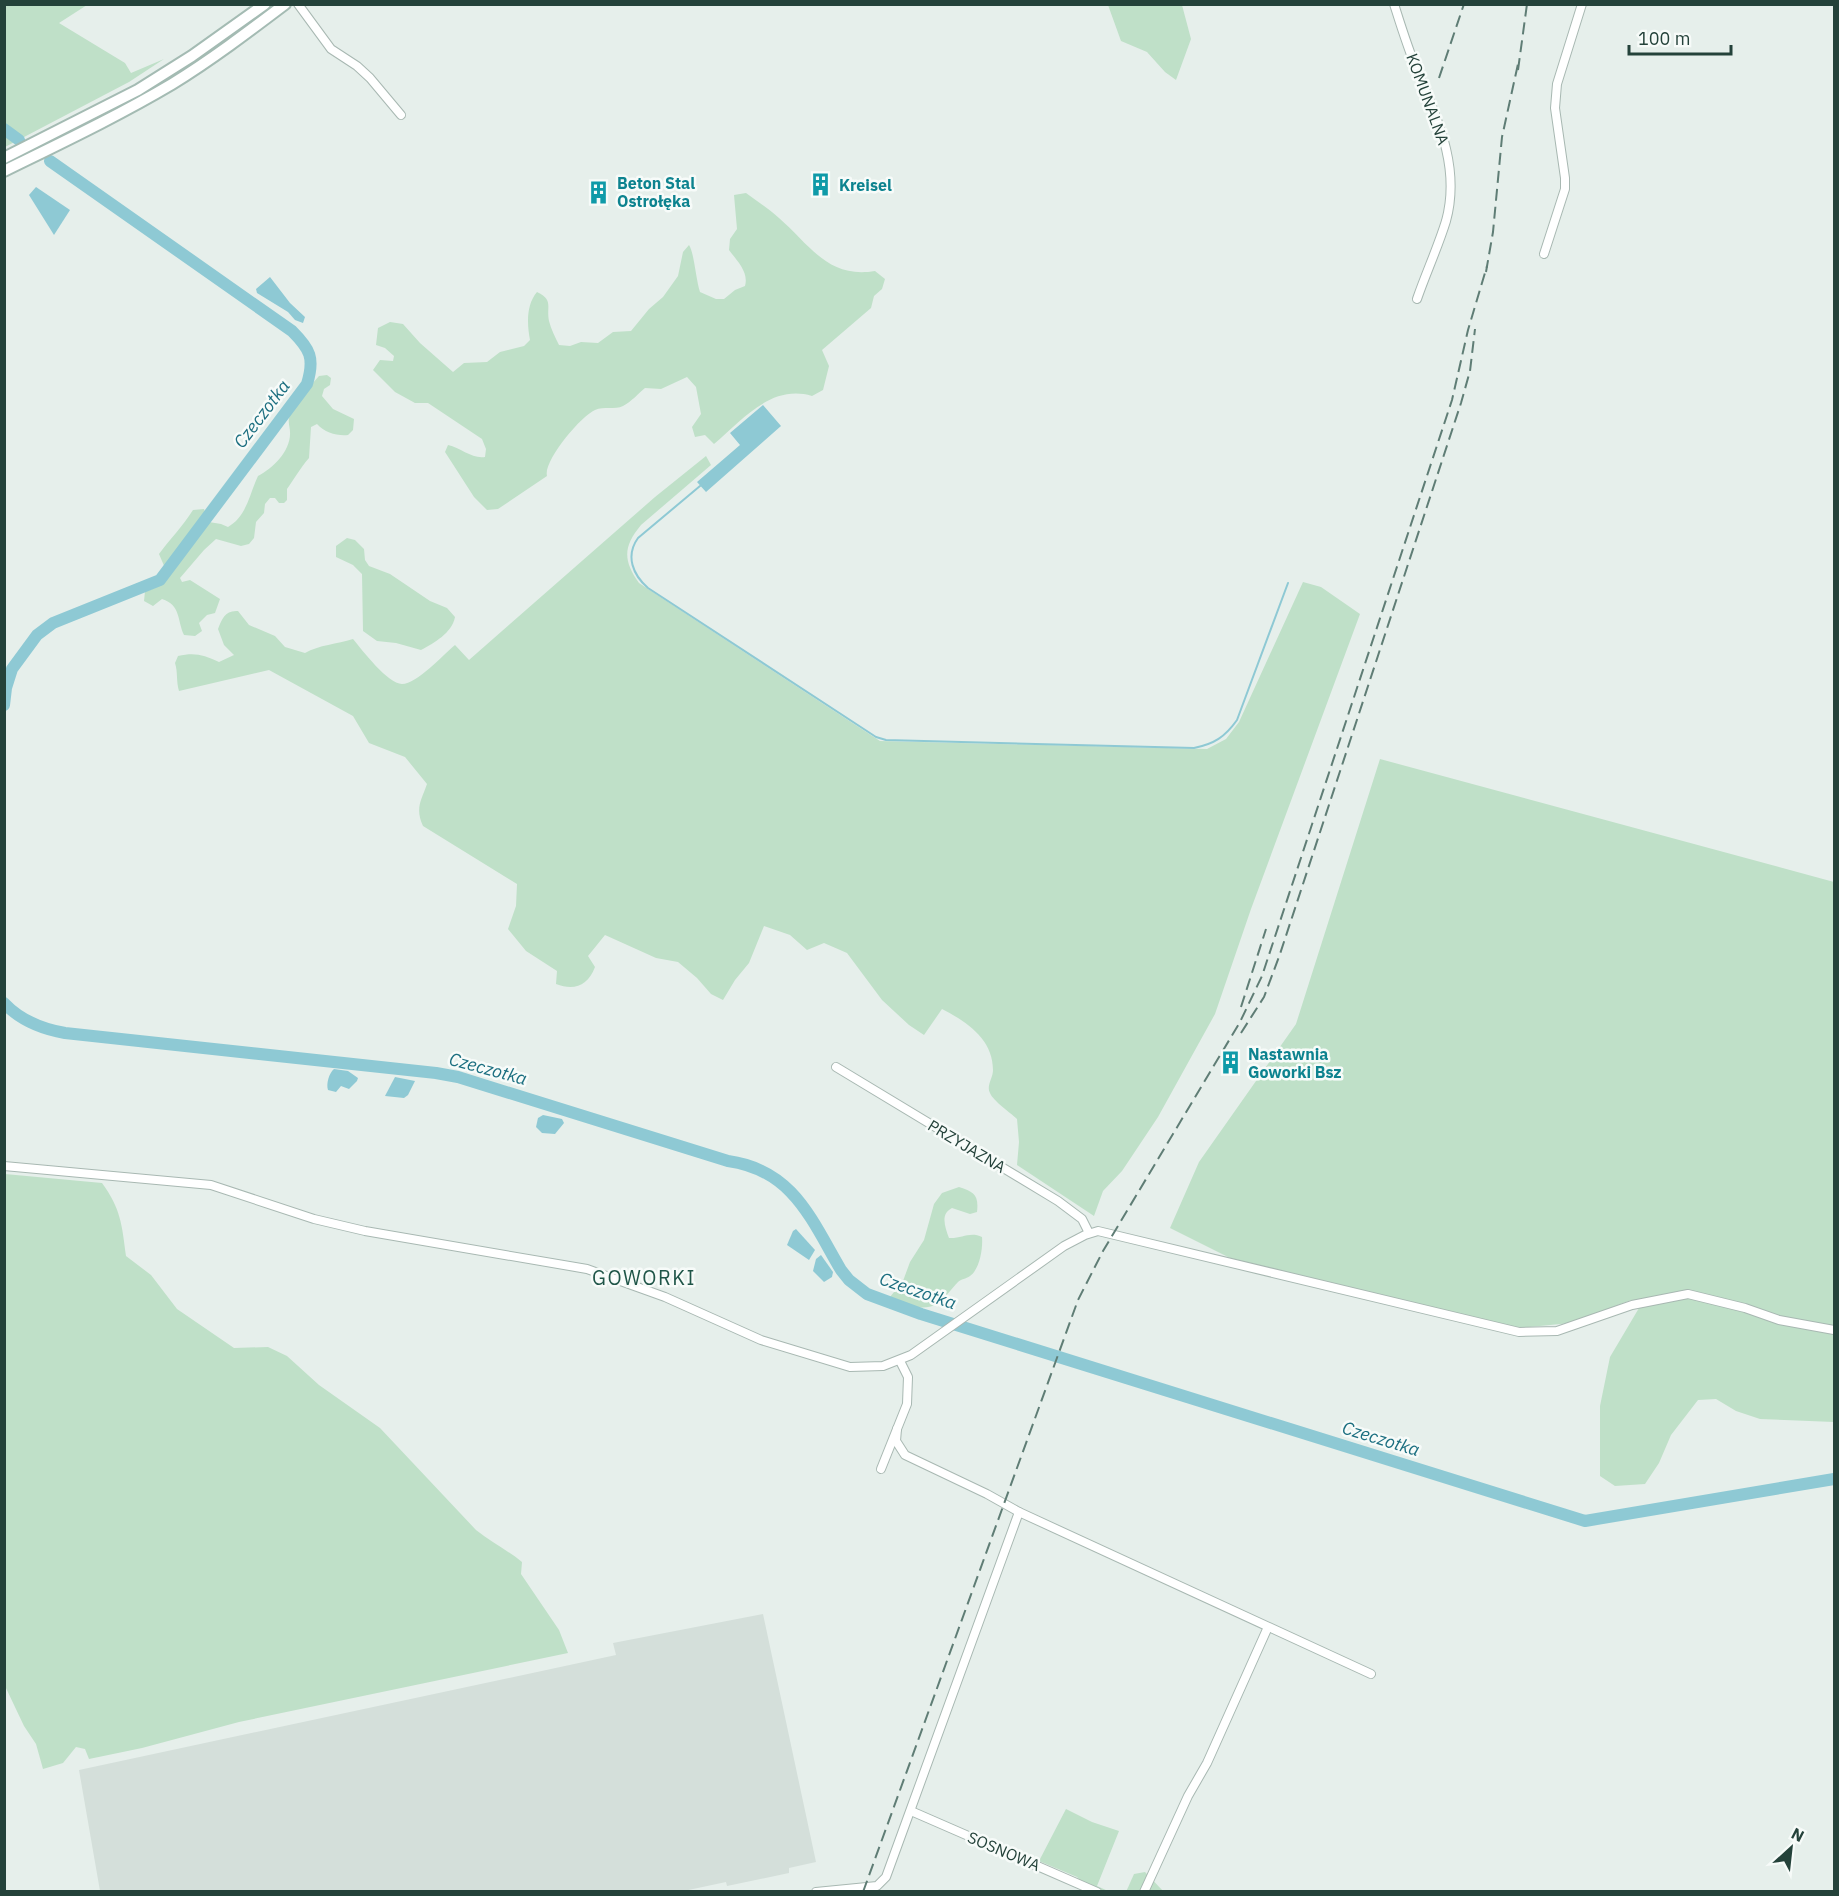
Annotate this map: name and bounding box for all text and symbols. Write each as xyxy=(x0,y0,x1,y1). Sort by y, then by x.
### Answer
scale bar xyxy=(1629,18,1731,56)
text: 100 m xyxy=(1638,27,1690,50)
street label: KOMUNALNA xyxy=(1402,50,1454,148)
building icon: Kreisel xyxy=(808,172,834,198)
place label: Beton Stal Ostrołęka xyxy=(617,173,695,211)
place label: Kreisel xyxy=(839,175,892,195)
building icon: Beton Stal Ostrołęka xyxy=(586,179,612,205)
water label: Czeczotka xyxy=(228,375,295,452)
place label: Nastawnia Goworki Bsz xyxy=(1248,1044,1342,1082)
water label: Czeczotka xyxy=(447,1047,530,1090)
building icon: Nastawnia Goworki Bsz xyxy=(1217,1050,1243,1076)
street label: PRZYJAZNA xyxy=(924,1115,1010,1177)
district label: GOWORKI xyxy=(592,1264,696,1291)
water label: Czeczotka xyxy=(877,1267,960,1314)
water label: Czeczotka xyxy=(1340,1416,1423,1461)
north arrow xyxy=(1761,1818,1821,1878)
text: N xyxy=(1788,1823,1808,1846)
street label: SOSNOWA xyxy=(965,1827,1043,1875)

